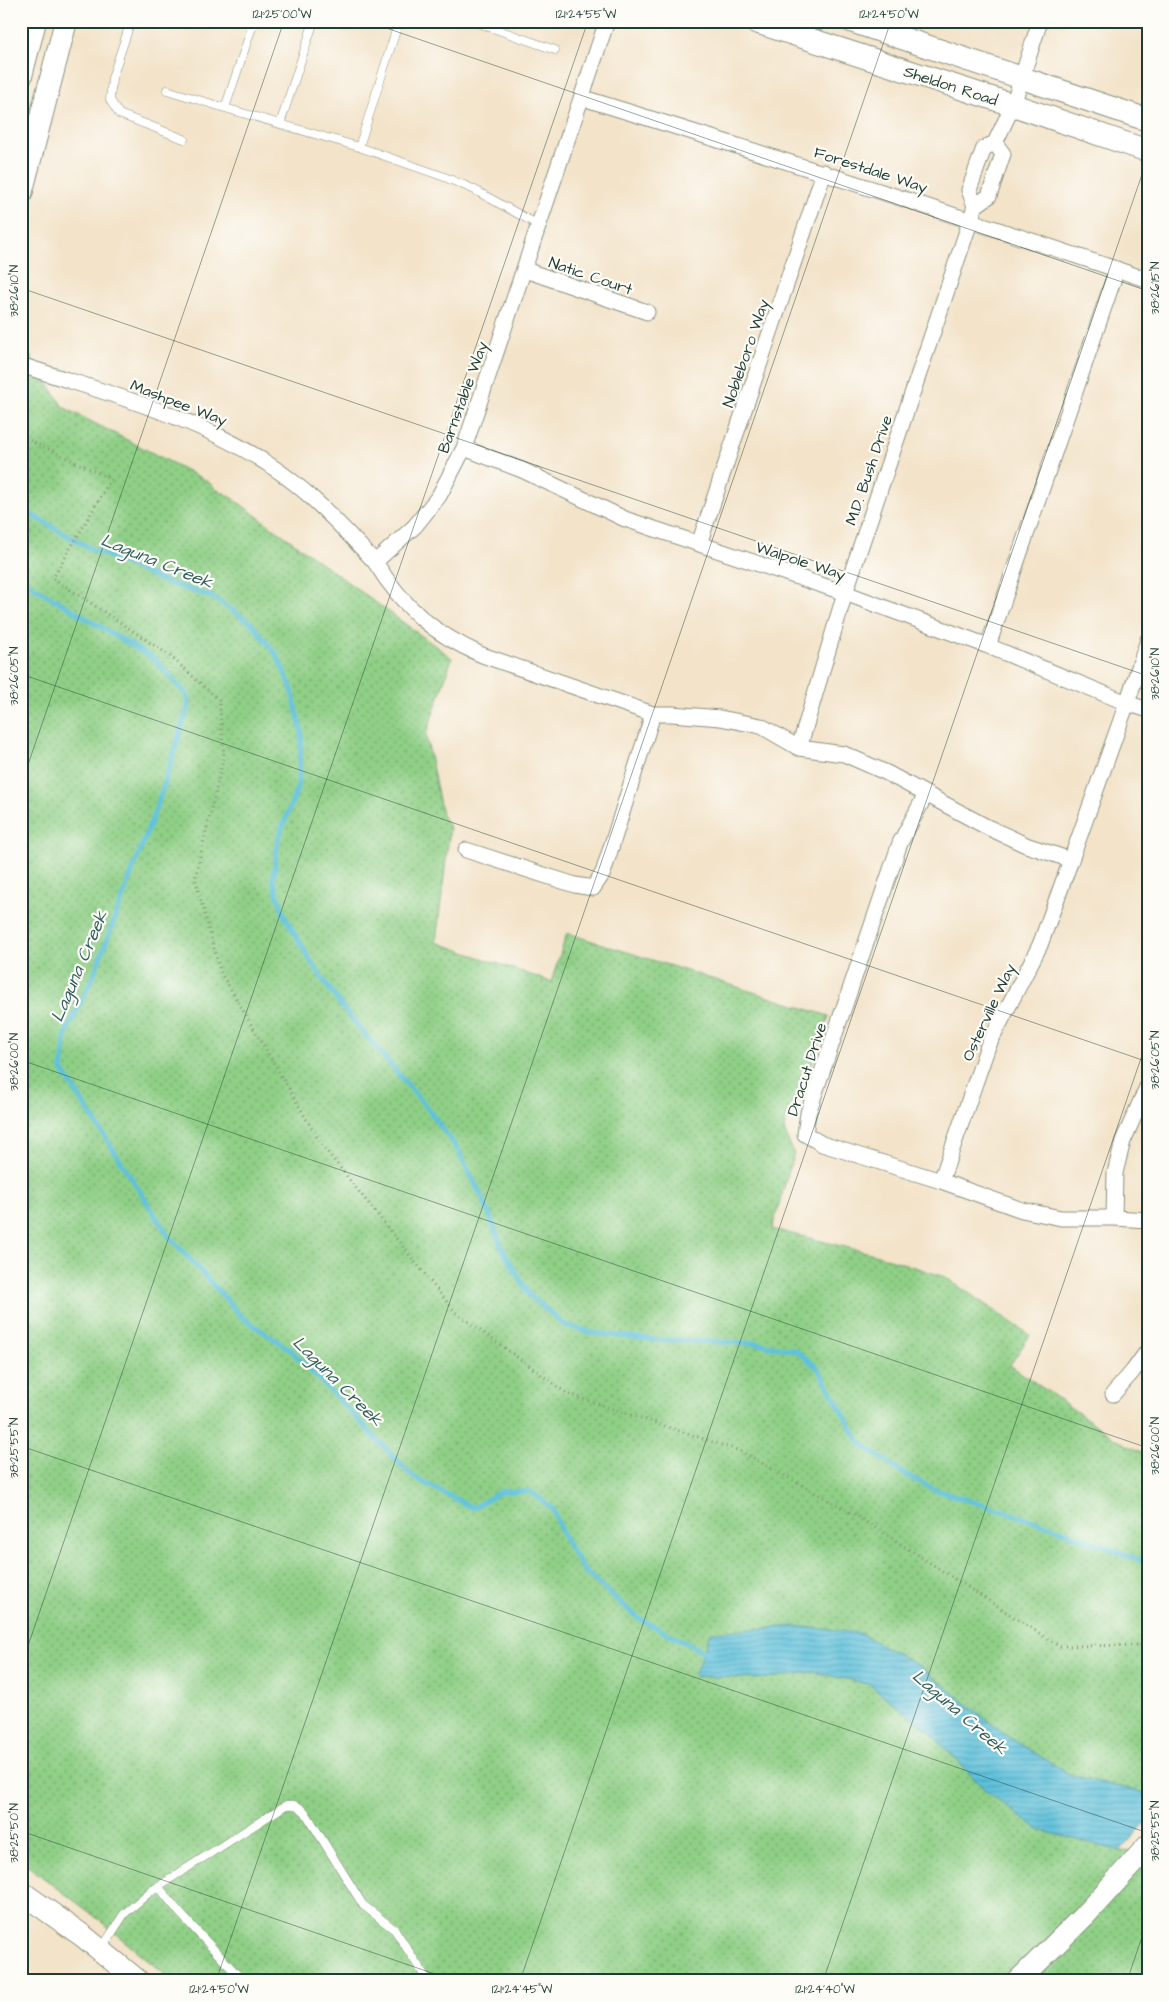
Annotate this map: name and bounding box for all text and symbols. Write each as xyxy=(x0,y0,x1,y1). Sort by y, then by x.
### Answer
text: 121°25'00"W xyxy=(252,6,312,23)
text: 121°24'55"W xyxy=(556,6,617,23)
text: 121°24'50"W xyxy=(859,6,920,23)
street label: Sheldon Road xyxy=(901,60,1001,112)
street label: Forestdale Way xyxy=(811,141,930,200)
street label: Natic Court xyxy=(546,251,636,301)
text: 38°26'15"N xyxy=(1147,261,1164,315)
text: 38°26'10"N xyxy=(6,264,23,317)
street label: Nobleboro Way xyxy=(717,296,776,411)
street label: Barnstable Way xyxy=(433,338,494,457)
street label: Mashpee Way xyxy=(127,374,230,432)
street label: M.D. Bush Drive xyxy=(840,412,898,528)
water label: Laguna Creek xyxy=(97,528,217,597)
street label: Walpole Way xyxy=(753,536,849,587)
text: 38°26'05"N xyxy=(6,646,23,706)
text: 38°26'10"N xyxy=(1147,647,1164,700)
water label: Laguna Creek xyxy=(45,906,115,1026)
street label: Osterville Way xyxy=(957,960,1022,1065)
street label: Dracut Drive xyxy=(781,1019,833,1119)
text: 38°26'05"N xyxy=(1147,1030,1164,1090)
text: 38°26'00"N xyxy=(6,1032,23,1091)
water label: Laguna Creek xyxy=(286,1331,389,1434)
text: 38°26'00"N xyxy=(1147,1416,1164,1475)
text: 38°25'55"N xyxy=(6,1417,23,1479)
water label: Laguna Creek xyxy=(906,1664,1013,1762)
text: 38°25'55"N xyxy=(1147,1800,1164,1862)
text: 38°25'50"N xyxy=(6,1802,23,1863)
text: 121°24'50"W xyxy=(189,1981,250,1998)
text: 121°24'45"W xyxy=(492,1981,553,1998)
text: 121°24'40"W xyxy=(795,1981,855,1998)

